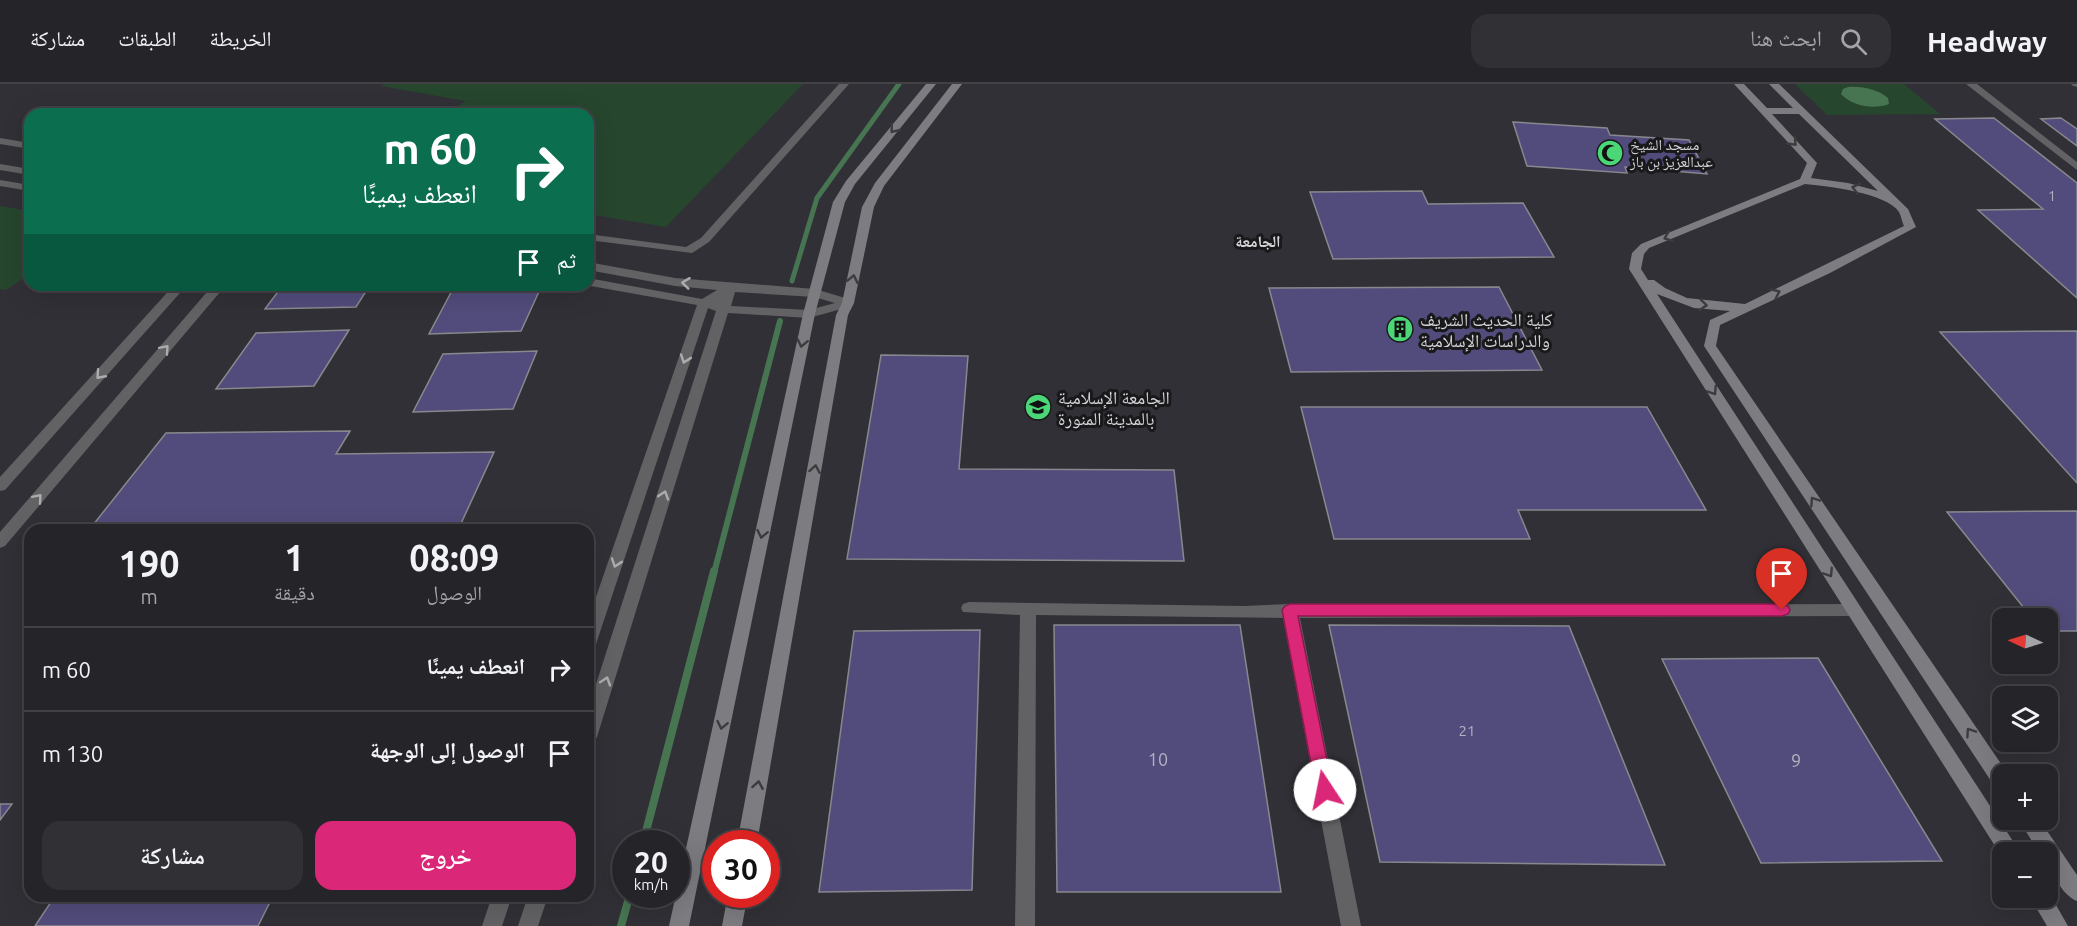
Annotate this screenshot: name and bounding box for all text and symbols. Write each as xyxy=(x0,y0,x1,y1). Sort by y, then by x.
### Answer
search box xyxy=(1471,14,1891,68)
text: ابحث هنا xyxy=(1750,25,1822,50)
icon: search xyxy=(1837,25,1870,58)
text: مشاركة xyxy=(30,26,85,50)
text: الطبقات xyxy=(118,26,177,50)
text: الخريطة xyxy=(210,26,271,50)
text: Headway xyxy=(1927,26,2047,57)
one-way arrow xyxy=(890,123,901,134)
text: 60 m xyxy=(383,125,477,172)
icon: right xyxy=(498,132,576,210)
place label: مسجد الشيخ عبدالعزيز بن باز xyxy=(1629,136,1713,172)
one-way arrow xyxy=(1786,136,1797,146)
mosque icon: مسجد الشيخ عبدالعزيز بن باز xyxy=(1595,138,1625,168)
text: انعطف يمينًا xyxy=(362,178,477,208)
one-way arrow xyxy=(1851,183,1861,196)
house number: 1 xyxy=(2048,188,2056,204)
one-way arrow xyxy=(1663,230,1674,242)
district label: الجامعة xyxy=(1235,232,1281,250)
icon: arrive xyxy=(512,246,545,279)
text: ثم xyxy=(557,247,576,272)
one-way arrow xyxy=(846,274,859,284)
one-way arrow xyxy=(681,277,690,290)
one-way arrow xyxy=(1769,288,1780,300)
one-way arrow xyxy=(1698,299,1707,311)
place label: كلية الحديث الشريف والدراسات الإسلامية xyxy=(1420,309,1553,352)
building icon: كلية الحديث الشريف والدراسات الإسلامية xyxy=(1385,314,1415,344)
one-way arrow xyxy=(797,338,810,348)
one-way arrow xyxy=(157,345,168,356)
one-way arrow xyxy=(680,353,693,364)
one-way arrow xyxy=(96,369,107,379)
one-way arrow xyxy=(1705,384,1716,395)
place label: الجامعة الإسلامية بالمدينة المنورة xyxy=(1058,387,1170,430)
school or university icon: الجامعة الإسلامية بالمدينة المنورة xyxy=(1023,392,1053,422)
one-way arrow xyxy=(808,465,820,474)
one-way arrow xyxy=(657,490,670,501)
one-way arrow xyxy=(31,494,42,505)
one-way arrow xyxy=(1810,497,1821,508)
one-way arrow xyxy=(756,529,769,539)
text: 1 xyxy=(284,537,305,578)
text: 08:09 xyxy=(409,537,499,578)
text: 190 xyxy=(119,543,180,584)
pin xyxy=(1756,548,1807,610)
one-way arrow xyxy=(610,557,623,568)
icon: arrive xyxy=(1765,557,1798,590)
one-way arrow xyxy=(1821,566,1832,577)
text: دقيقة xyxy=(274,581,315,604)
text: الوصول xyxy=(427,581,482,604)
text: m xyxy=(140,585,158,608)
north arrow xyxy=(1992,608,2058,674)
map controls xyxy=(1992,608,2058,908)
text: انعطف يمينًا xyxy=(426,653,525,678)
icon: right xyxy=(543,653,576,686)
text: 60 m xyxy=(42,657,91,682)
one-way arrow xyxy=(598,676,611,687)
button: layers xyxy=(1992,686,2058,752)
one-way arrow xyxy=(716,720,729,730)
house number: 21 xyxy=(1459,722,1475,739)
one-way arrow xyxy=(1966,728,1977,739)
text: الوصول إلى الوجهة xyxy=(370,737,525,762)
icon: arrive xyxy=(543,737,576,770)
text: 130 m xyxy=(42,741,103,766)
house number: 10 xyxy=(1148,749,1168,769)
house number: 9 xyxy=(1791,750,1801,770)
position arrow xyxy=(1293,758,1357,822)
button: + xyxy=(1992,764,2058,830)
one-way arrow xyxy=(751,781,764,791)
button: مشاركة xyxy=(42,821,303,890)
button: خروج xyxy=(315,821,576,890)
speed limit sign: 30 xyxy=(702,830,780,908)
button: − xyxy=(1992,842,2058,908)
text: 20 xyxy=(634,845,668,879)
text: km/h xyxy=(634,876,668,893)

